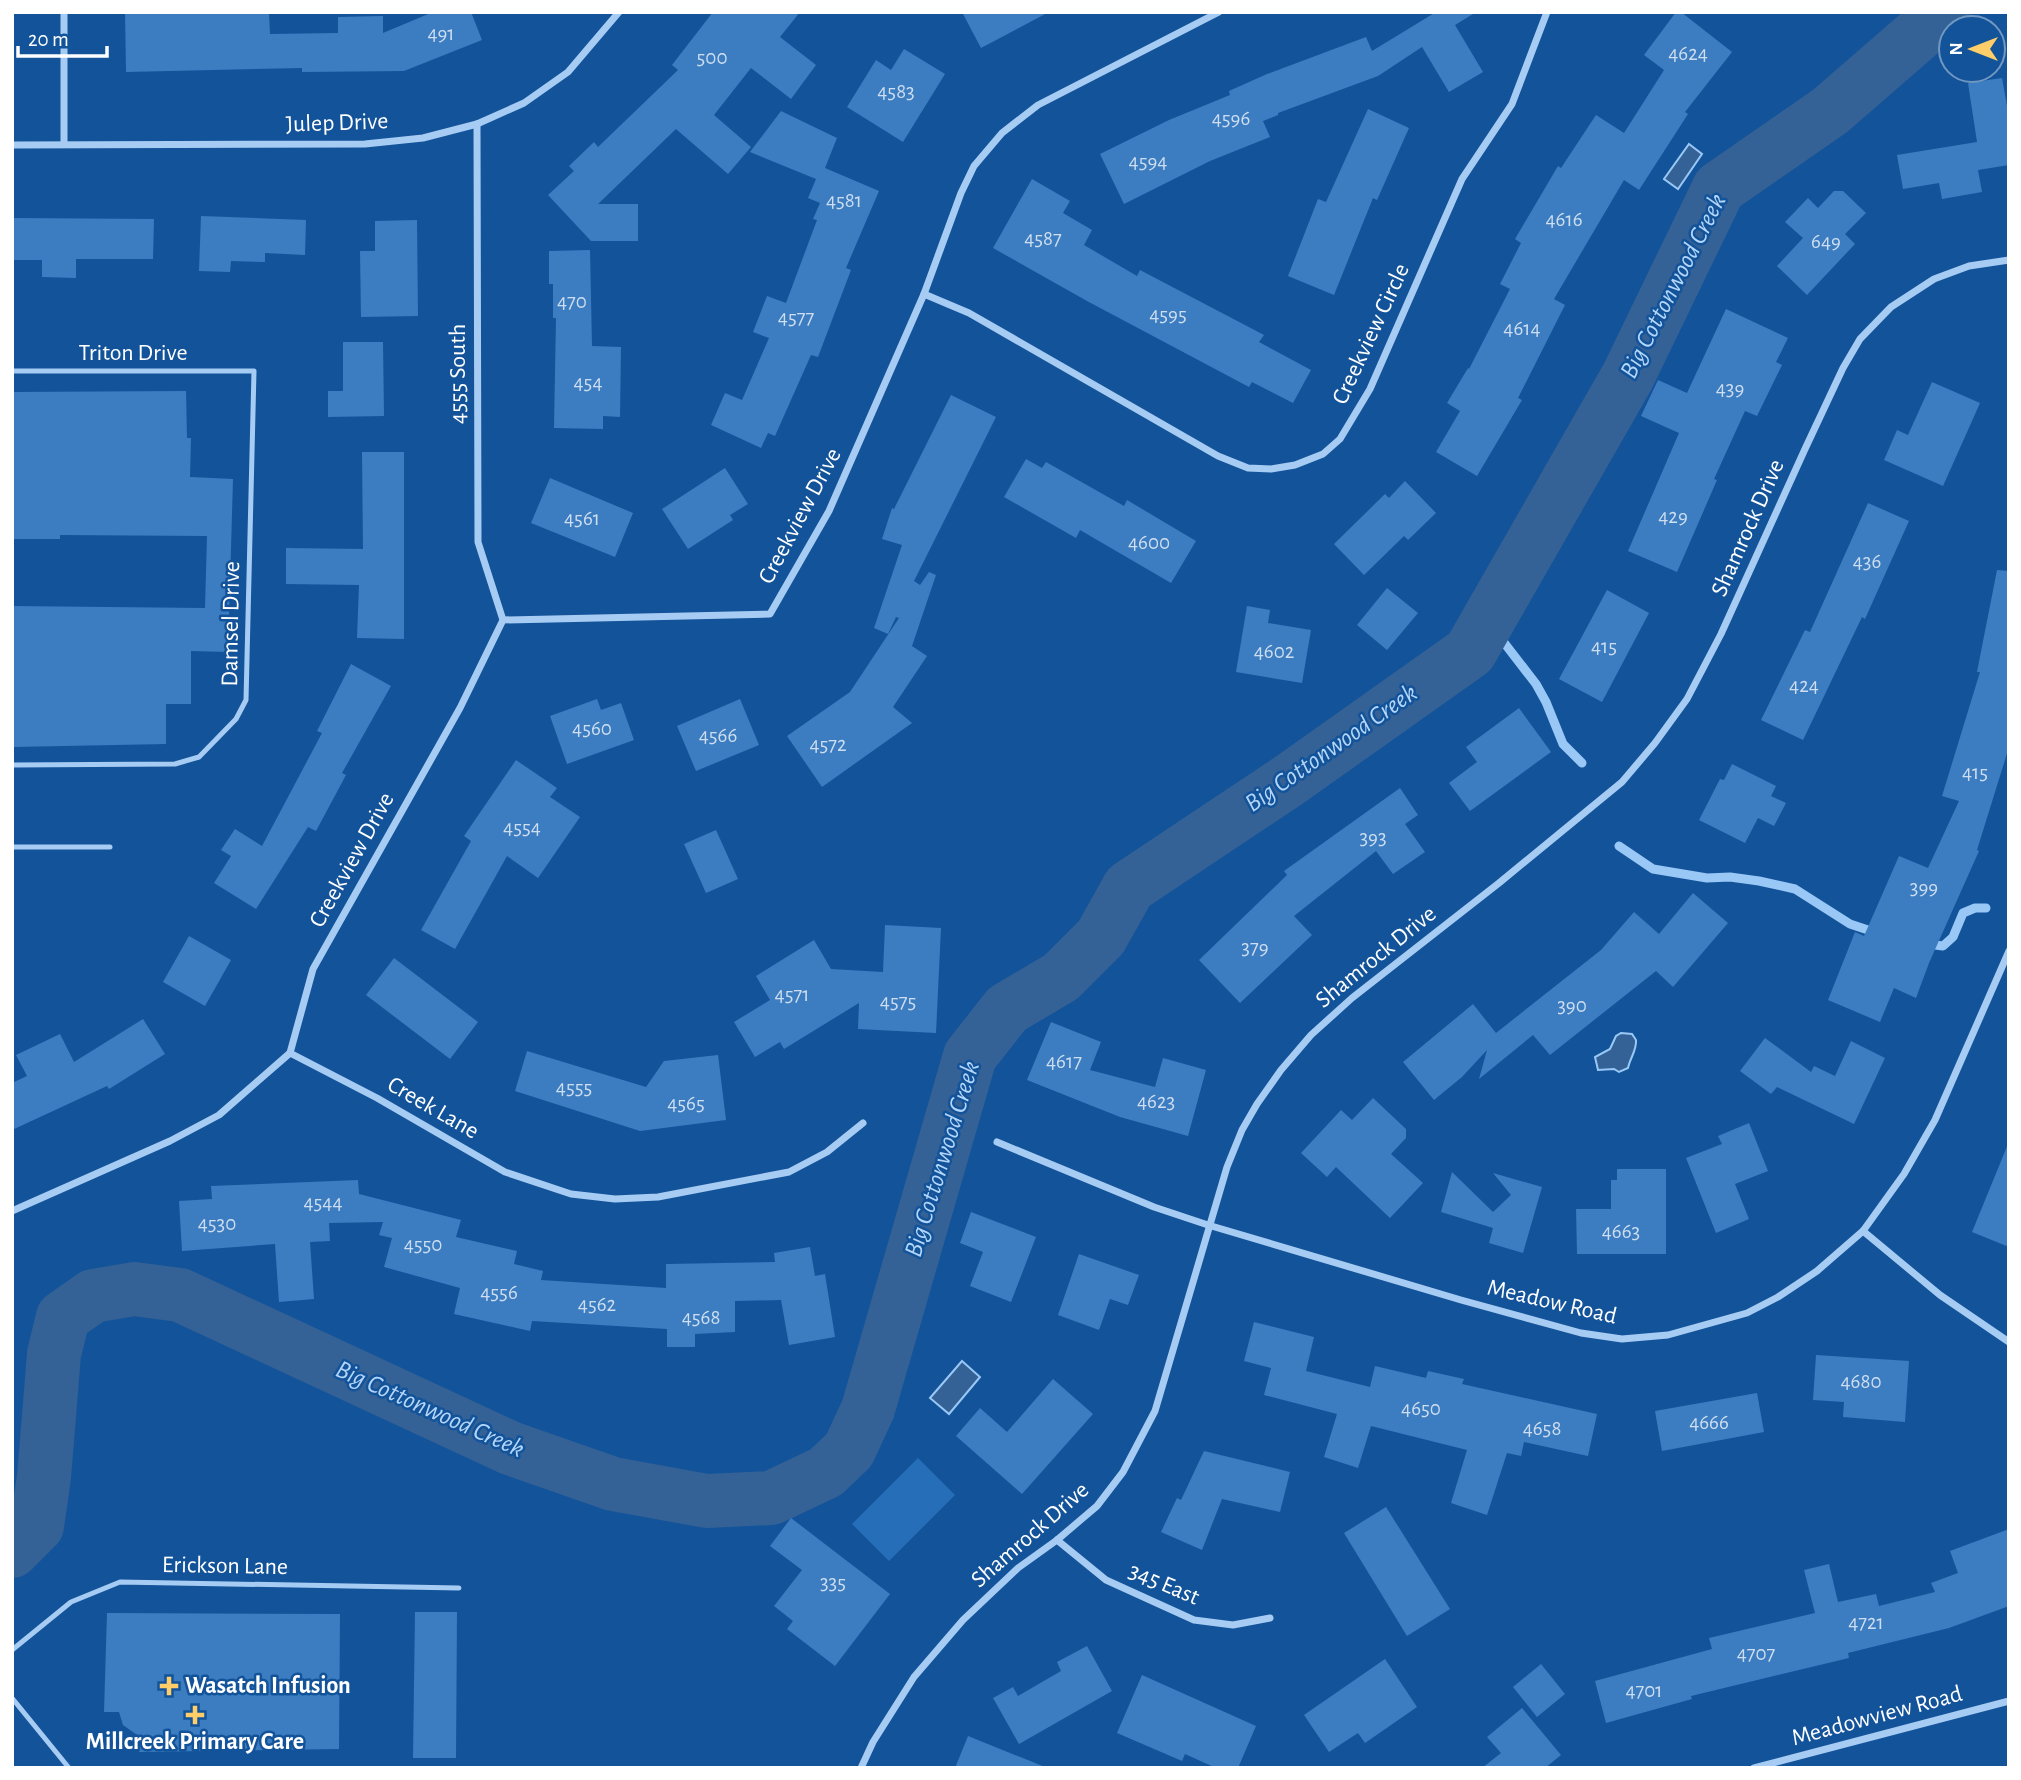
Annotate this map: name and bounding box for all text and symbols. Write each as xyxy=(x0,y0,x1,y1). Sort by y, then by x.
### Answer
scale bar xyxy=(18,14,107,58)
north arrow xyxy=(1937,14,2007,84)
house number: 491 xyxy=(427,23,455,44)
text: 20 m xyxy=(28,29,69,50)
text: N xyxy=(1947,42,1966,56)
house number: 4624 xyxy=(1668,43,1708,64)
house number: 500 xyxy=(697,47,727,68)
house number: 4583 xyxy=(877,81,915,102)
house number: 4596 xyxy=(1212,108,1250,129)
street label: Julep Drive xyxy=(285,109,389,137)
house number: 4594 xyxy=(1129,151,1167,172)
house number: 4581 xyxy=(826,190,862,211)
water label: Big Cottonwood Creek xyxy=(1615,190,1731,382)
house number: 4616 xyxy=(1545,209,1583,230)
house number: 4587 xyxy=(1024,228,1062,249)
house number: 649 xyxy=(1811,231,1841,252)
street label: Creekview Circle xyxy=(1328,260,1414,408)
house number: 470 xyxy=(557,291,587,312)
house number: 4595 xyxy=(1149,304,1187,325)
house number: 4577 xyxy=(778,307,814,328)
house number: 4614 xyxy=(1503,318,1541,339)
street label: 4555 South xyxy=(446,324,470,424)
street label: Triton Drive xyxy=(79,341,187,365)
house number: 454 xyxy=(574,372,602,393)
house number: 439 xyxy=(1716,378,1744,399)
street label: Creekview Drive xyxy=(754,444,846,588)
street label: Shamrock Drive xyxy=(1707,456,1789,600)
house number: 429 xyxy=(1658,506,1688,527)
house number: 4561 xyxy=(564,508,600,529)
house number: 4600 xyxy=(1128,532,1170,553)
house number: 436 xyxy=(1853,551,1881,572)
street label: Damsel Drive xyxy=(218,561,244,687)
house number: 415 xyxy=(1591,636,1617,657)
house number: 4602 xyxy=(1254,641,1294,662)
house number: 424 xyxy=(1789,675,1819,696)
water label: Big Cottonwood Creek xyxy=(1240,679,1422,817)
house number: 4560 xyxy=(572,718,612,739)
house number: 4566 xyxy=(699,725,737,746)
house number: 4572 xyxy=(809,734,847,755)
house number: 415 xyxy=(1962,762,1988,783)
street label: Creekview Drive xyxy=(305,789,399,931)
house number: 4554 xyxy=(503,817,541,838)
house number: 393 xyxy=(1359,827,1387,848)
house number: 399 xyxy=(1910,877,1938,898)
street label: Shamrock Drive xyxy=(1311,901,1441,1013)
house number: 379 xyxy=(1241,937,1269,958)
house number: 4571 xyxy=(775,984,809,1005)
house number: 4575 xyxy=(880,991,916,1012)
house number: 390 xyxy=(1557,995,1587,1016)
house number: 4617 xyxy=(1046,1051,1082,1072)
water label: Big Cottonwood Creek xyxy=(900,1058,984,1260)
street label: Creek Lane xyxy=(383,1072,483,1144)
house number: 4555 xyxy=(556,1077,592,1098)
house number: 4623 xyxy=(1137,1091,1175,1112)
house number: 4565 xyxy=(667,1093,705,1114)
house number: 4544 xyxy=(303,1192,343,1213)
house number: 4530 xyxy=(198,1213,236,1234)
house number: 4663 xyxy=(1602,1221,1640,1242)
house number: 4550 xyxy=(404,1234,442,1255)
street label: Meadow Road xyxy=(1485,1275,1619,1329)
house number: 4556 xyxy=(480,1282,518,1303)
house number: 4562 xyxy=(578,1294,616,1315)
house number: 4568 xyxy=(682,1307,720,1328)
water label: Big Cottonwood Creek xyxy=(332,1356,528,1462)
house number: 4680 xyxy=(1840,1371,1882,1392)
house number: 4650 xyxy=(1401,1398,1441,1419)
house number: 4666 xyxy=(1689,1412,1729,1433)
house number: 4658 xyxy=(1523,1418,1561,1439)
street label: Shamrock Drive xyxy=(967,1478,1093,1592)
street label: Erickson Lane xyxy=(162,1553,288,1579)
street label: 345 East xyxy=(1125,1558,1203,1610)
house number: 335 xyxy=(820,1572,846,1593)
house number: 4721 xyxy=(1848,1612,1884,1633)
house number: 4707 xyxy=(1737,1643,1776,1664)
place label: Wasatch Infusion xyxy=(185,1674,351,1698)
marker: Wasatch Infusion xyxy=(159,1676,179,1696)
house number: 4701 xyxy=(1625,1680,1663,1701)
street label: Meadowview Road xyxy=(1789,1682,1965,1750)
marker: Millcreek Primary Care xyxy=(185,1705,205,1725)
place label: Millcreek Primary Care xyxy=(86,1730,304,1754)

